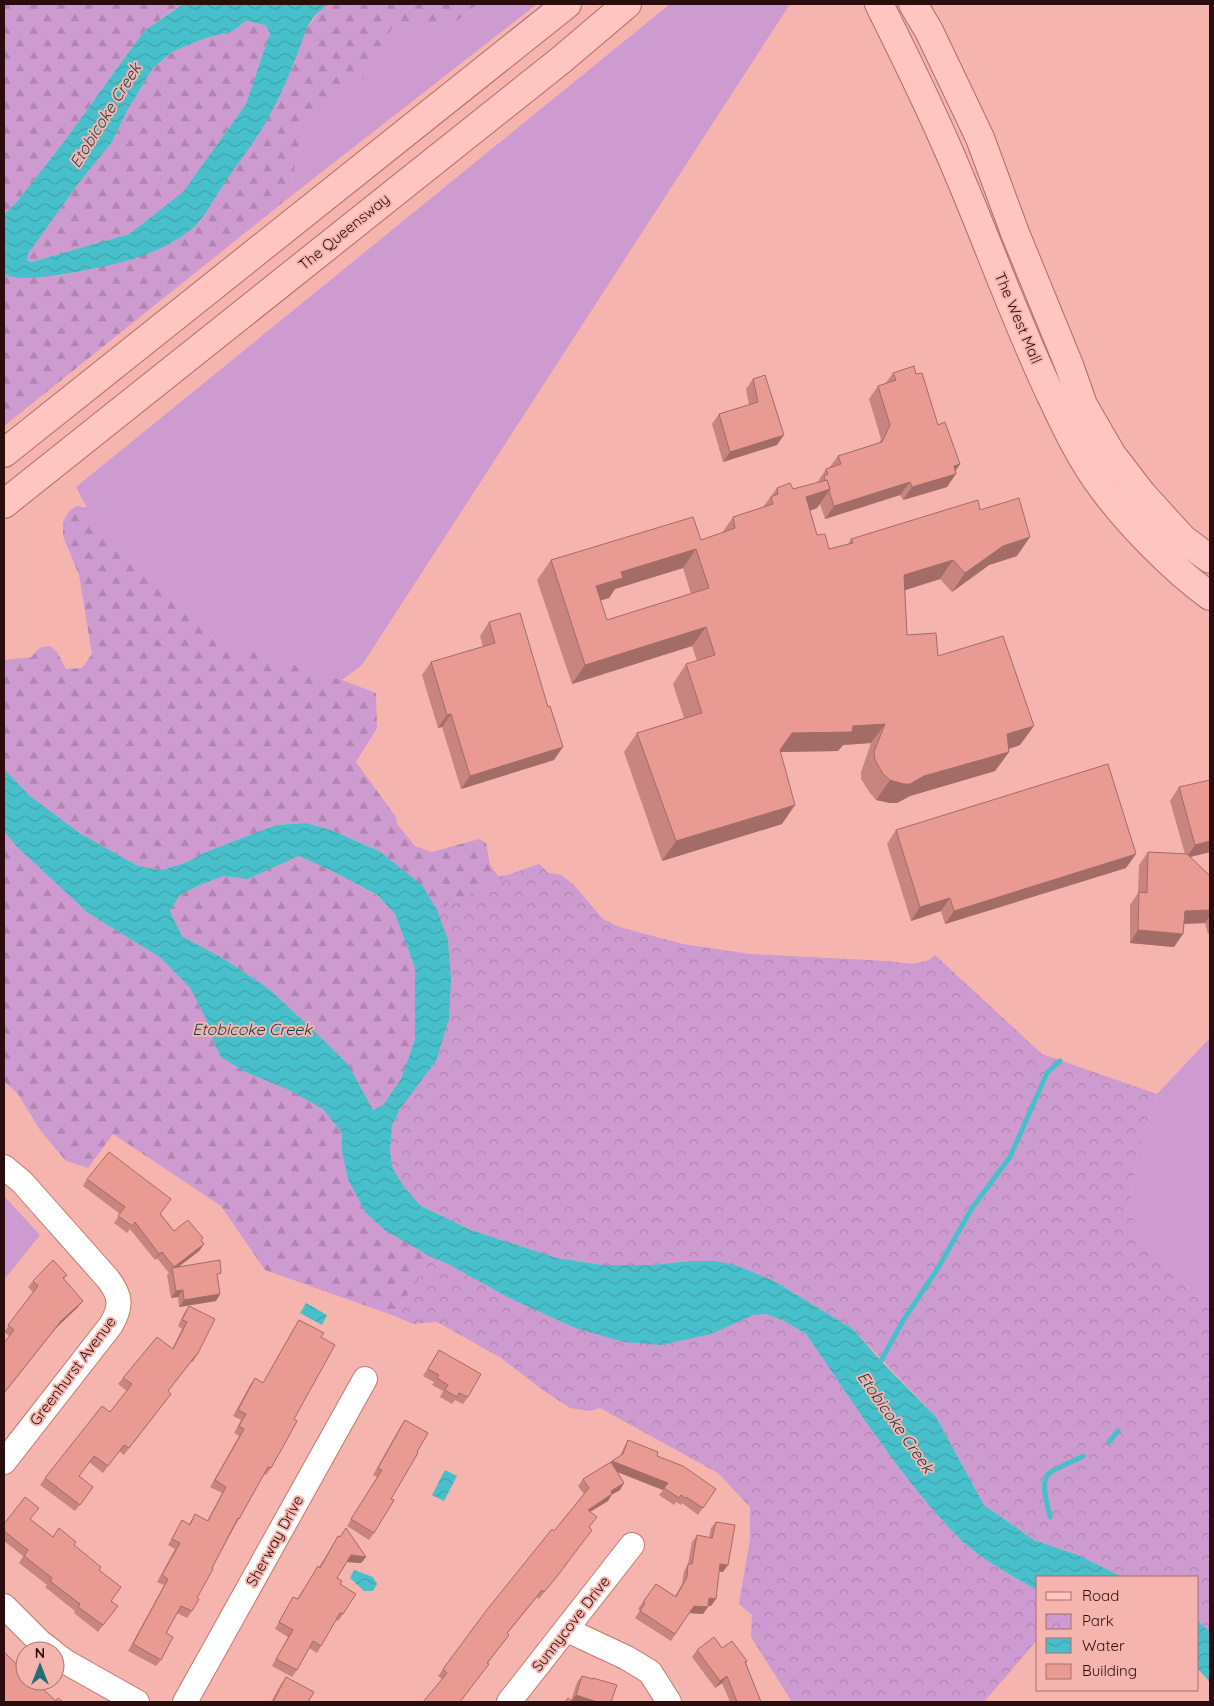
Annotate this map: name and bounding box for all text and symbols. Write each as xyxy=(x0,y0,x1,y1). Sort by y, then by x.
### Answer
water label: Etobicoke Creek xyxy=(65,58,146,171)
street label: The Queensway xyxy=(294,189,393,274)
street label: The West Mall xyxy=(991,269,1046,366)
water label: Etobicoke Creek xyxy=(192,1019,313,1039)
street label: Greenhurst Avenue xyxy=(25,1312,120,1429)
water label: Etobicoke Creek xyxy=(853,1367,939,1478)
street label: Sherway Drive xyxy=(242,1492,307,1590)
street label: Sunnycove Drive xyxy=(527,1572,614,1675)
legend xyxy=(1036,1576,1199,1691)
text: Road xyxy=(1082,1586,1119,1605)
text: Park xyxy=(1082,1611,1114,1630)
text: Water xyxy=(1082,1636,1125,1655)
north arrow xyxy=(15,1641,65,1691)
text: N xyxy=(35,1644,45,1662)
text: Building xyxy=(1082,1661,1137,1680)

